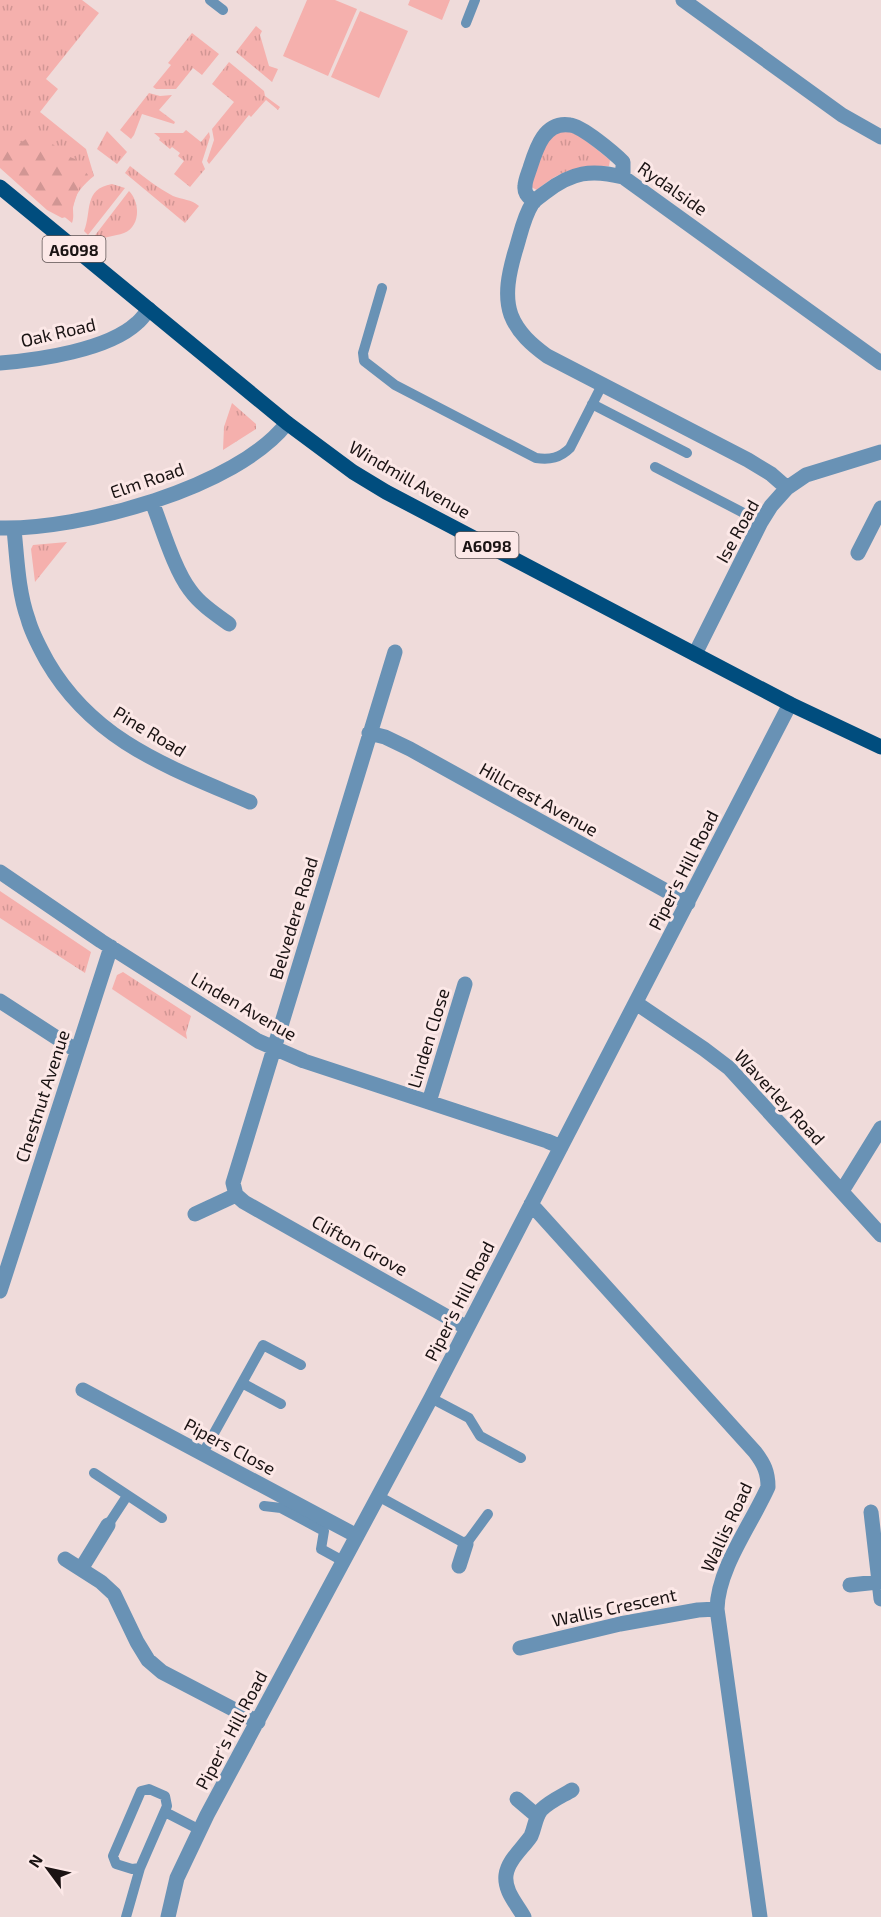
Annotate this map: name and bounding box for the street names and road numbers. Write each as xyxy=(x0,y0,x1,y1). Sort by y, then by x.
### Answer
street label: Rydalside xyxy=(634,156,712,220)
road number: A6098 xyxy=(42,236,106,262)
street label: Oak Road xyxy=(18,313,98,351)
street label: Windmill Avenue xyxy=(345,435,475,523)
street label: Elm Road xyxy=(107,457,187,503)
street label: Ise Road xyxy=(711,495,763,567)
road number: A6098 xyxy=(456,532,518,558)
street label: Pine Road xyxy=(110,701,190,761)
street label: Hillcrest Avenue xyxy=(476,757,602,841)
street label: Piper's Hill Road xyxy=(643,806,723,934)
street label: Belvedere Road xyxy=(264,854,322,982)
street label: Linden Avenue xyxy=(187,967,301,1045)
street label: Linden Close xyxy=(402,985,454,1091)
street label: Chestnut Avenue xyxy=(10,1027,74,1165)
street label: Waverley Road xyxy=(730,1045,830,1149)
street label: Clifton Grove xyxy=(308,1210,412,1280)
street label: Piper's Hill Road xyxy=(419,1237,499,1365)
street label: Pipers Close xyxy=(181,1413,279,1479)
street label: Wallis Road xyxy=(696,1479,756,1575)
street label: Wallis Crescent xyxy=(550,1583,678,1631)
street label: Piper's Hill Road xyxy=(190,1667,272,1793)

